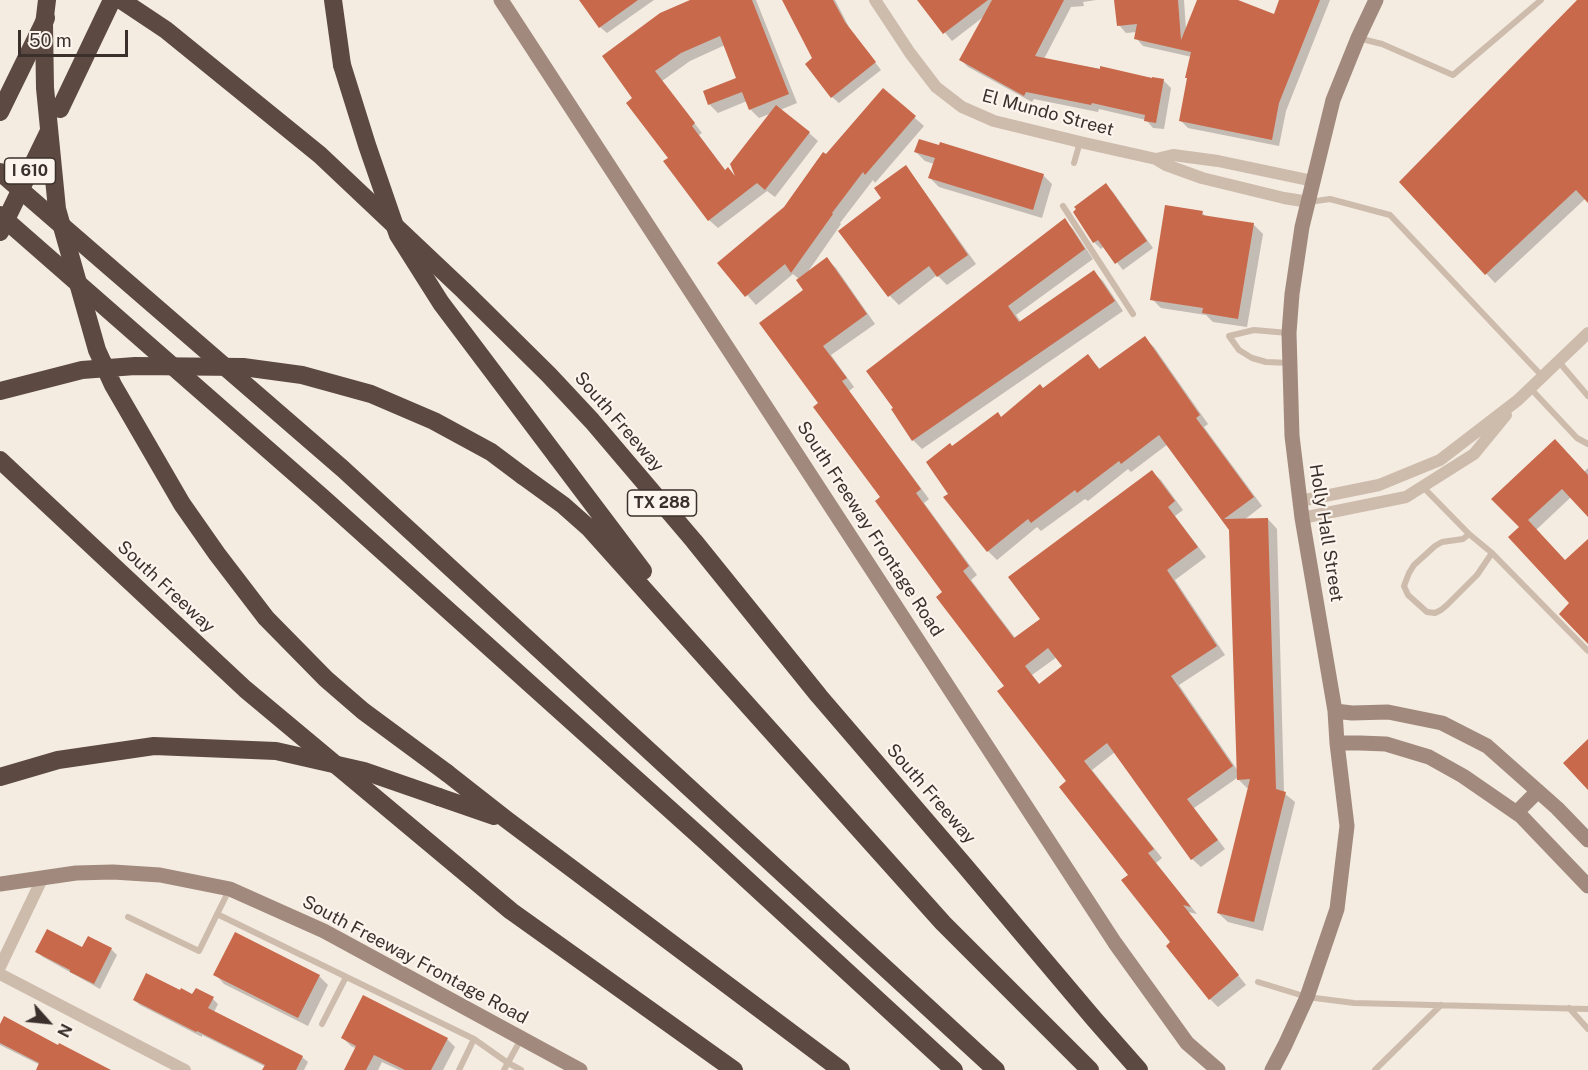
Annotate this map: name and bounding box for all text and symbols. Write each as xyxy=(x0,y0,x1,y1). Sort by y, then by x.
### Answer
scale bar xyxy=(21,18,130,56)
text: 50 m xyxy=(29,30,72,51)
street label: El Mundo Street xyxy=(980,85,1116,141)
road number: I 610 xyxy=(4,158,56,184)
street label: South Freeway xyxy=(570,368,668,476)
street label: South Freeway Frontage Road xyxy=(792,417,948,641)
street label: Holly Hall Street xyxy=(1304,462,1348,604)
road number: TX 288 xyxy=(628,490,696,516)
street label: South Freeway xyxy=(113,536,219,638)
street label: South Freeway xyxy=(882,740,980,848)
street label: South Freeway Frontage Road xyxy=(298,891,532,1029)
north arrow xyxy=(18,992,78,1052)
text: N xyxy=(53,1021,76,1040)

